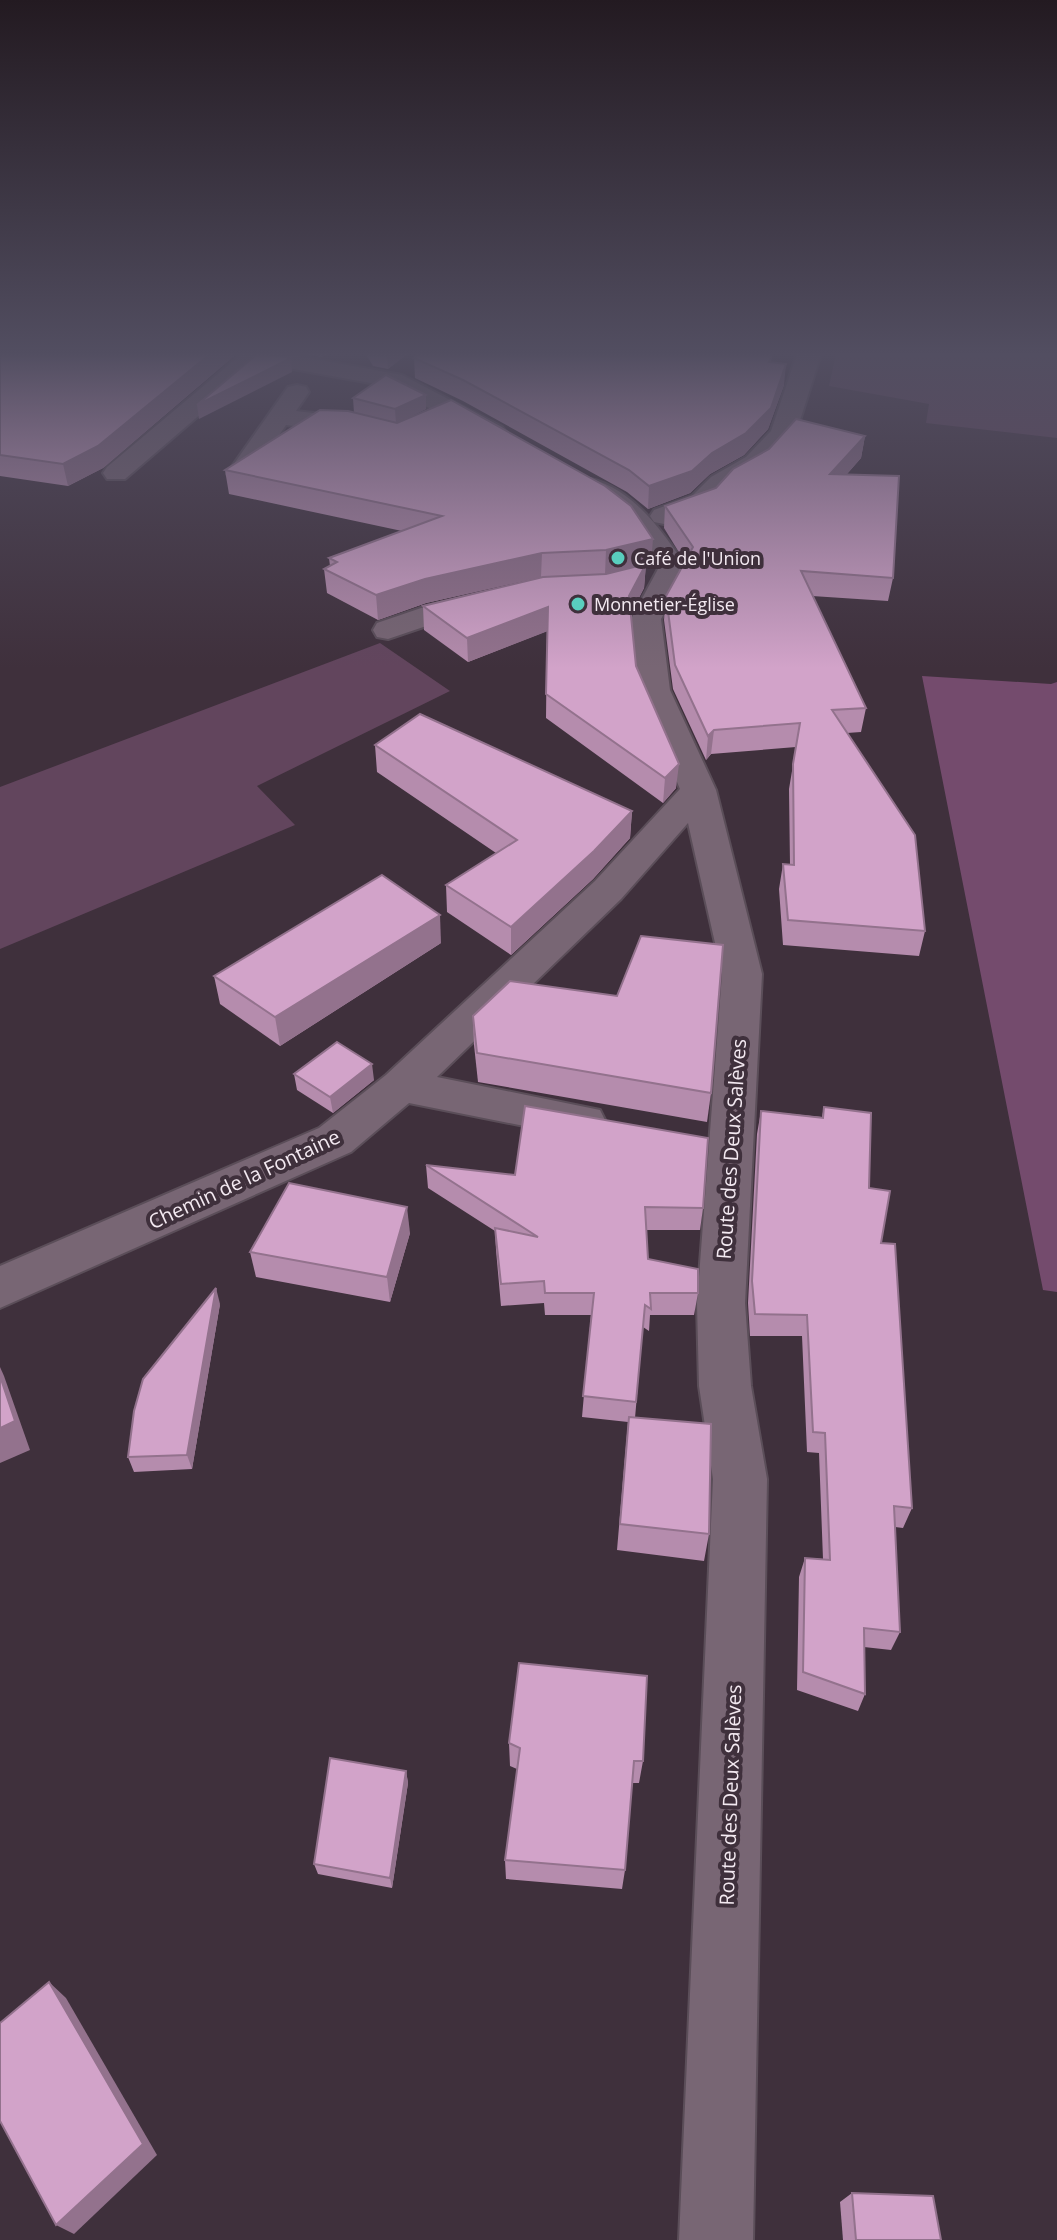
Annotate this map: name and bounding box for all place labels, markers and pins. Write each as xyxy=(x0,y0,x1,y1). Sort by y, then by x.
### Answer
place label: Café de l'Union xyxy=(634,546,761,570)
marker: Café de l'Union xyxy=(609,549,627,567)
place label: Monnetier-Église xyxy=(594,592,735,616)
marker: Monnetier-Église xyxy=(569,595,587,613)

